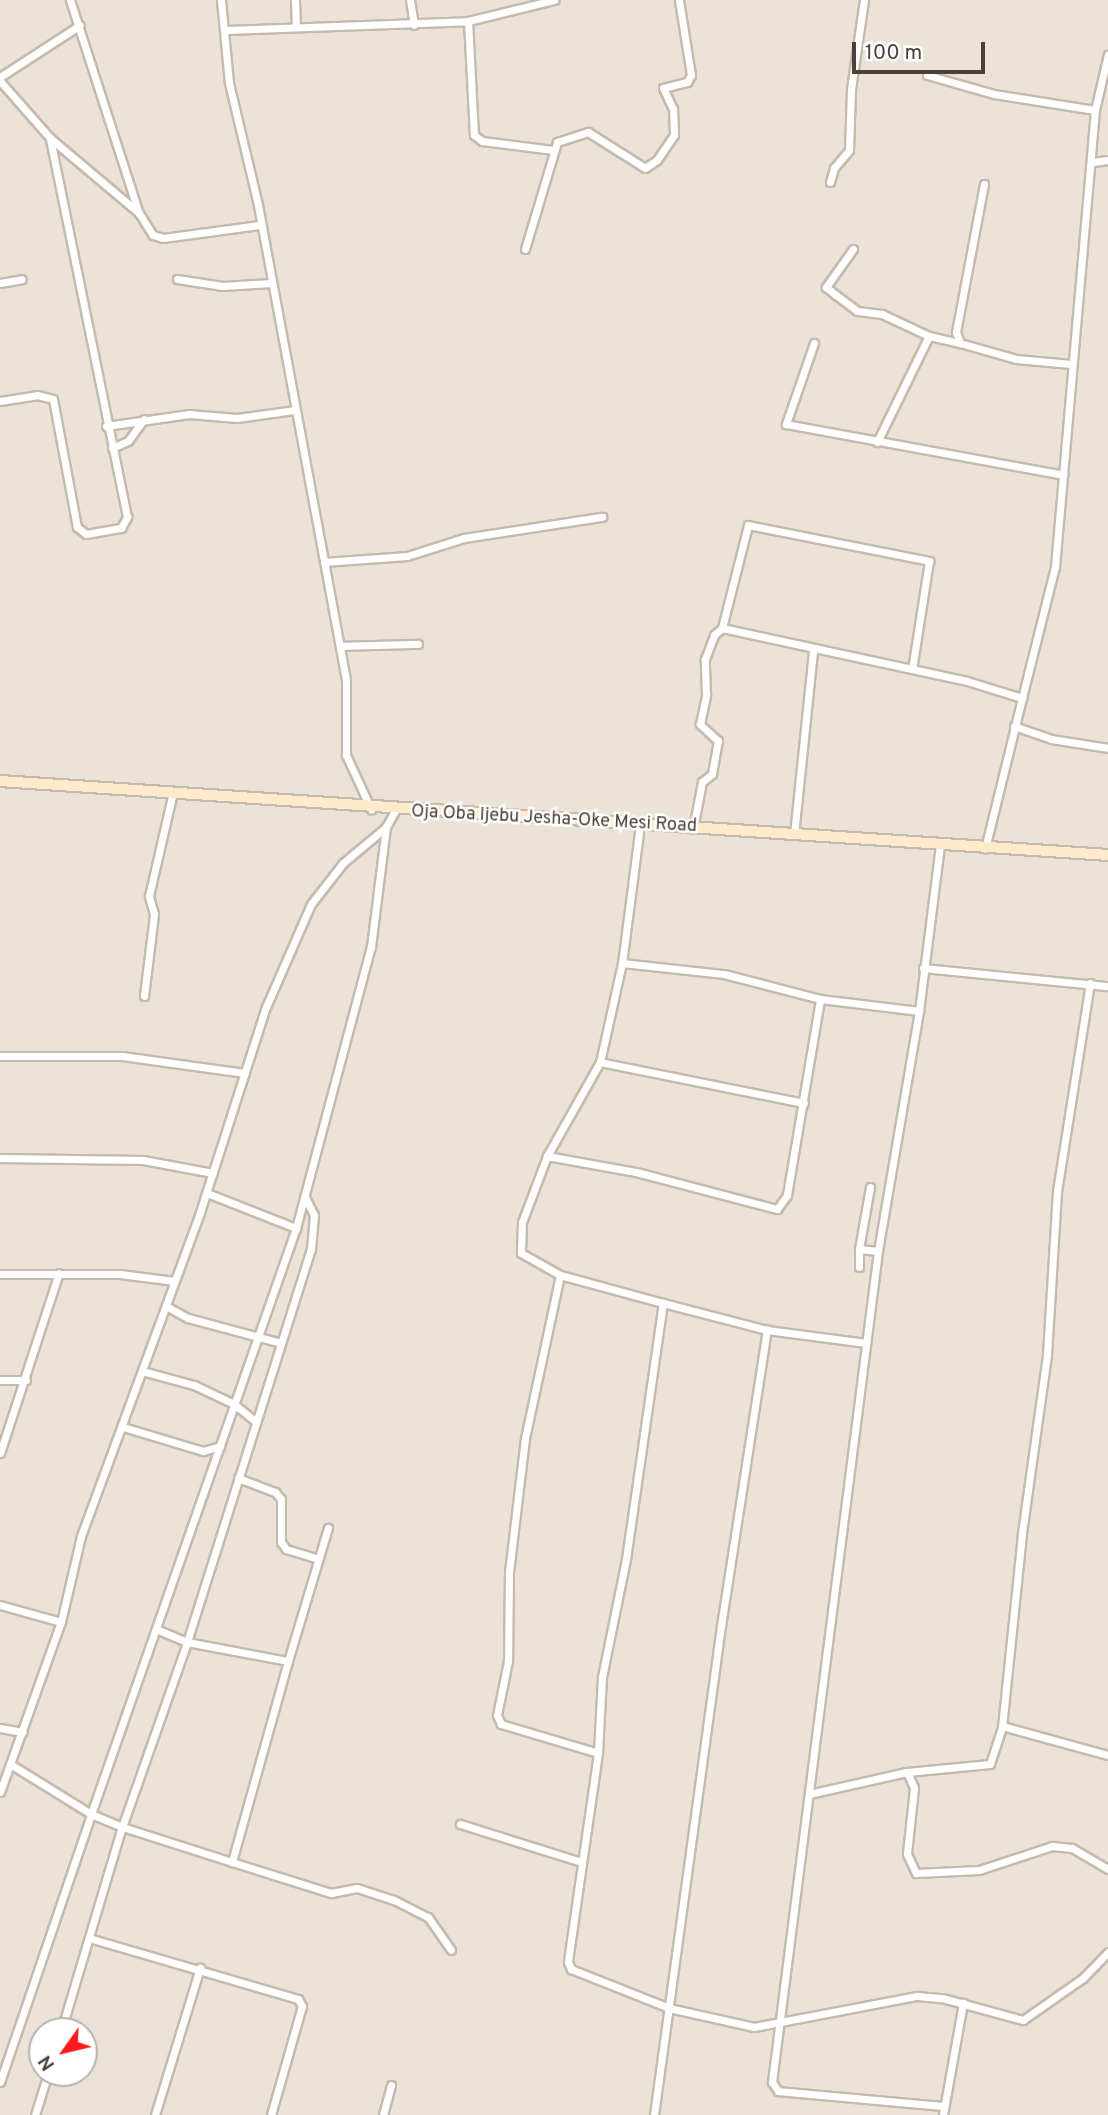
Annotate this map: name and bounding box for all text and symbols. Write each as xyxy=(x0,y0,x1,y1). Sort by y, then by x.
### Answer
scale bar xyxy=(856,28,989,72)
text: 100 m xyxy=(865,40,922,67)
street label: Oja Oba Ijebu Jesha-Oke Mesi Road xyxy=(411,802,697,838)
north arrow xyxy=(28,2017,98,2087)
text: N xyxy=(33,2050,61,2075)

